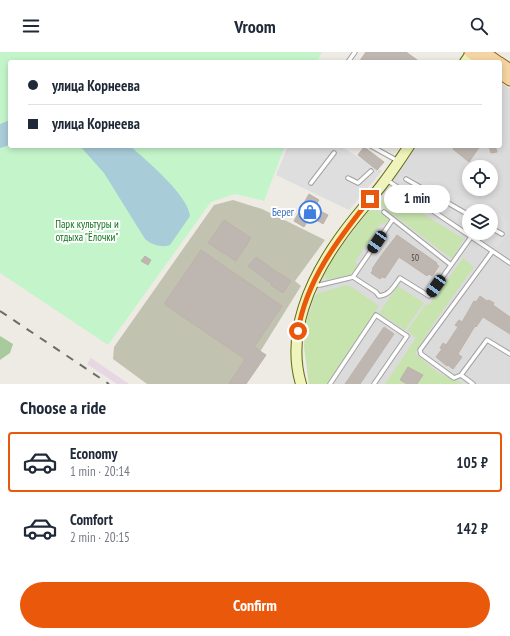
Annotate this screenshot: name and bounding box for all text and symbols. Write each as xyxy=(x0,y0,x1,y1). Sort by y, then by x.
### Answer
icon: menu xyxy=(20,15,42,37)
text: Vroom xyxy=(234,15,276,38)
icon: search xyxy=(468,15,490,37)
text: улица Корнеева xyxy=(52,76,140,95)
text: улица Корнеева xyxy=(52,114,140,133)
map controls xyxy=(462,160,498,240)
button: locate xyxy=(462,160,498,196)
callout: 1 min xyxy=(384,185,450,213)
route end xyxy=(361,190,379,208)
text: 1 min xyxy=(404,190,430,207)
shop icon: Берег xyxy=(297,199,323,225)
button: layers xyxy=(462,204,498,240)
place label: Берег xyxy=(272,205,295,219)
park label: Парк культуры и отдыха "Ёлочки" xyxy=(55,217,119,244)
car xyxy=(365,229,389,255)
house number: 50 xyxy=(411,252,419,263)
car xyxy=(424,273,448,299)
route start xyxy=(289,322,307,340)
text: Choose a ride xyxy=(20,396,106,419)
icon: car xyxy=(22,444,58,480)
text: Economy xyxy=(70,444,118,463)
text: 105 ₽ xyxy=(456,453,488,472)
text: 1 min · 20:14 xyxy=(70,463,130,480)
icon: car xyxy=(22,510,58,546)
text: Comfort xyxy=(70,510,113,529)
text: 142 ₽ xyxy=(456,519,488,538)
text: 2 min · 20:15 xyxy=(70,529,130,546)
button: Confirm xyxy=(20,582,490,628)

